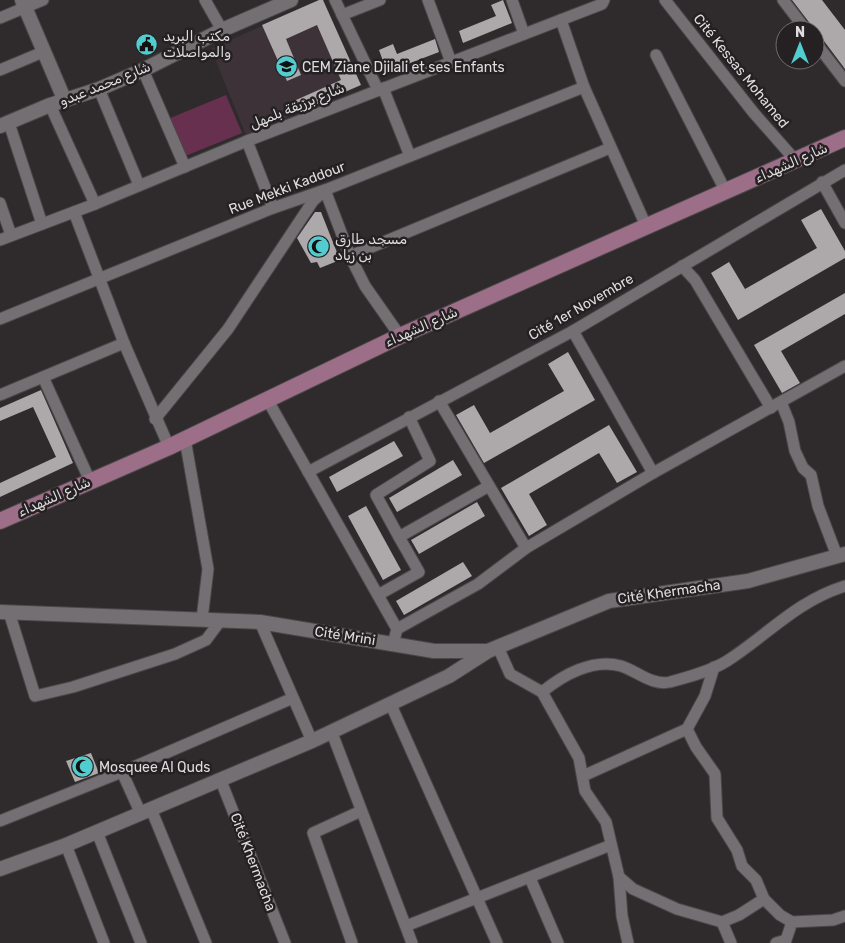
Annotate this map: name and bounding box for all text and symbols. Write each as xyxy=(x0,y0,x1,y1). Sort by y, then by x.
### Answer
street label: Cité Kessas Mohamed xyxy=(690,11,792,131)
north arrow xyxy=(775,20,825,70)
text: N xyxy=(795,24,805,41)
place label: مكتب البريد والمواصلات xyxy=(163,28,231,61)
public building icon: مكتب البريد والمواصلات xyxy=(135,32,159,56)
school or university icon: CEM Ziane Djilali et ses Enfants xyxy=(274,55,298,79)
street label: شارع محمد عبدو xyxy=(57,58,154,112)
place label: CEM Ziane Djilali et ses Enfants xyxy=(302,59,505,76)
street label: شارع برزيقة بلمهل xyxy=(247,79,348,135)
street label: شارع الشهداء xyxy=(752,139,831,188)
street label: Rue Mekki Kaddour xyxy=(226,158,348,218)
place label: مسجد طارق بن زياد xyxy=(335,231,407,264)
mosque icon: مسجد طارق بن زياد xyxy=(307,235,331,259)
street label: Cité 1er Novembre xyxy=(525,270,637,344)
street label: شارع الشهداء xyxy=(382,303,461,352)
street label: شارع الشهداء xyxy=(15,473,94,522)
street label: Cité Khermacha xyxy=(616,576,722,608)
street label: Cité Mrini xyxy=(313,623,377,649)
mosque icon: Mosquee Al Quds xyxy=(71,755,95,779)
place label: Mosquee Al Quds xyxy=(99,759,210,776)
street label: Cité Khermacha xyxy=(226,811,280,913)

